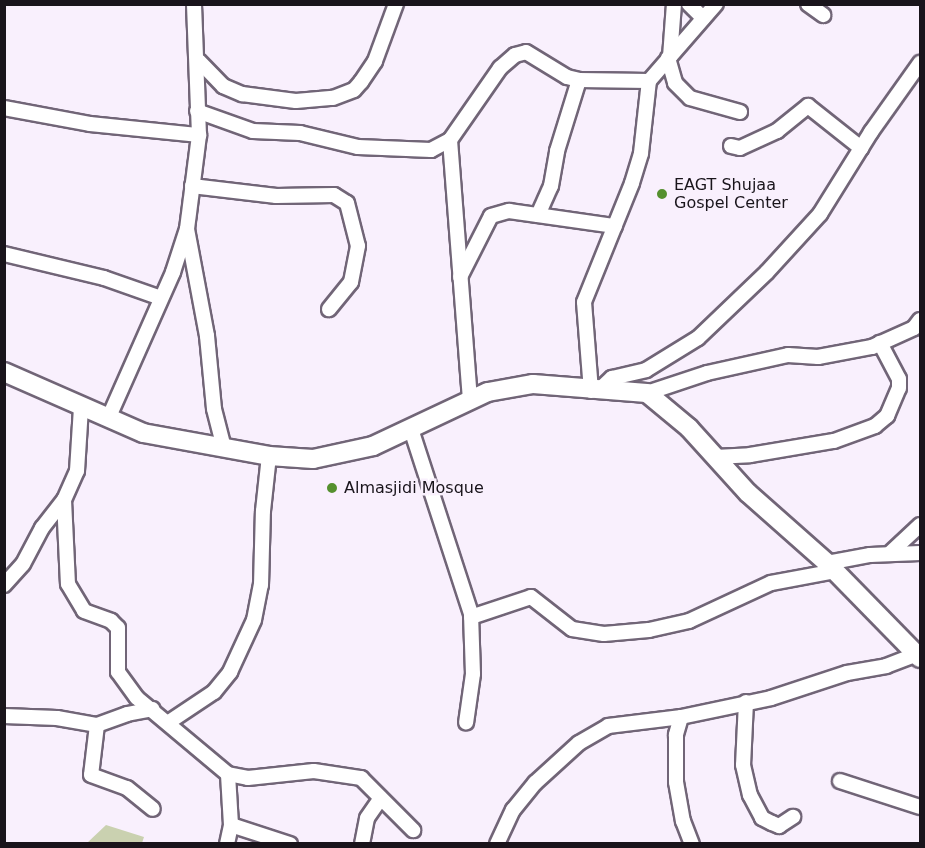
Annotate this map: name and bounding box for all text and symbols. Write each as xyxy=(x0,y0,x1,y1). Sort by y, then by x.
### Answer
place label: EAGT Shujaa Gospel Center xyxy=(674,175,788,213)
marker: EAGT Shujaa Gospel Center xyxy=(655,187,669,201)
place label: Almasjidi Mosque xyxy=(344,478,484,498)
marker: Almasjidi Mosque xyxy=(325,481,339,495)

